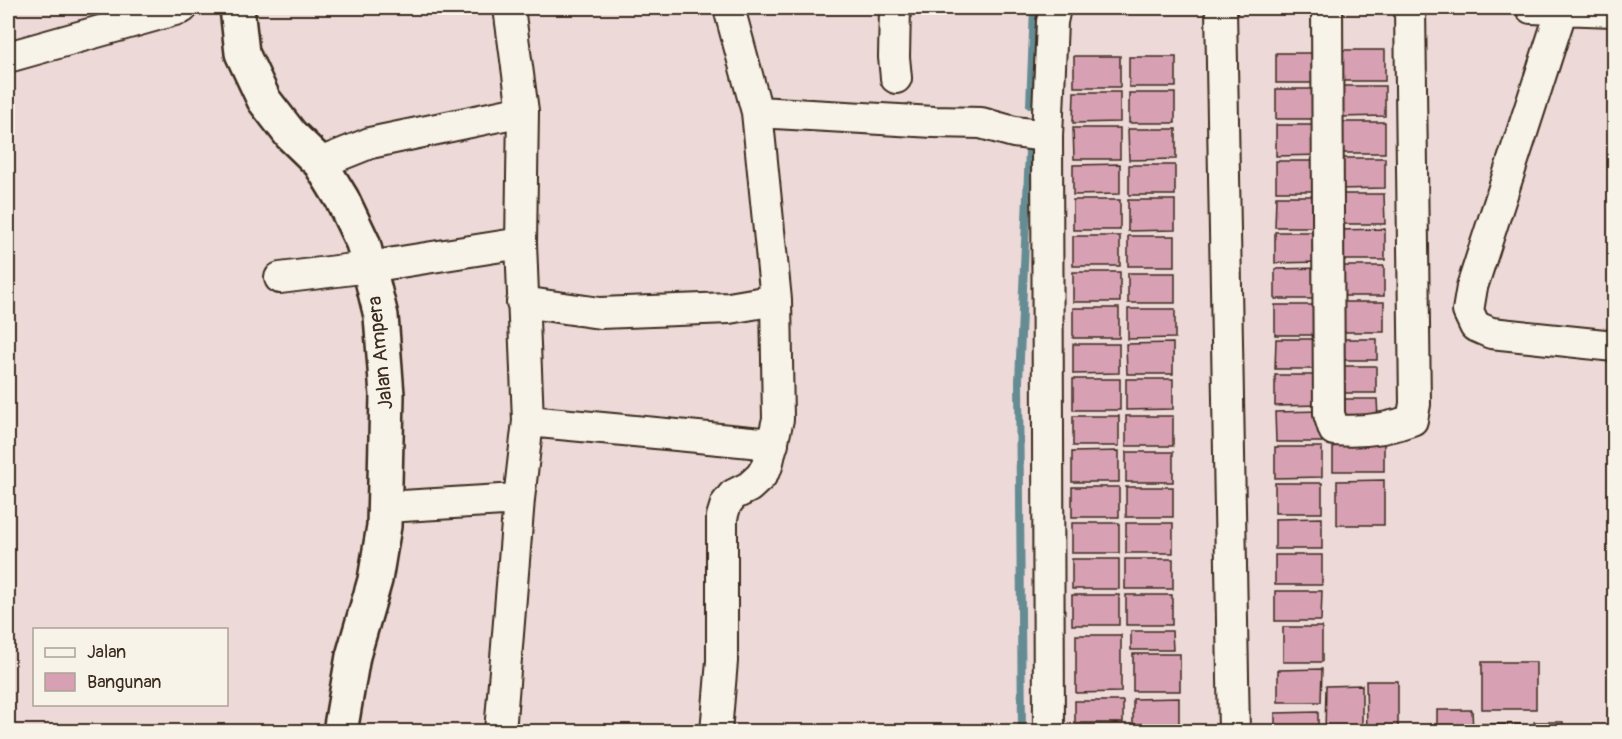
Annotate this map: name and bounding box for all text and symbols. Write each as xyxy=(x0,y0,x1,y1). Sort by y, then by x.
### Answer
street label: Jalan Ampera xyxy=(362,295,398,411)
legend xyxy=(33,628,228,706)
text: Jalan xyxy=(87,641,126,664)
text: Bangunan xyxy=(87,671,162,694)

